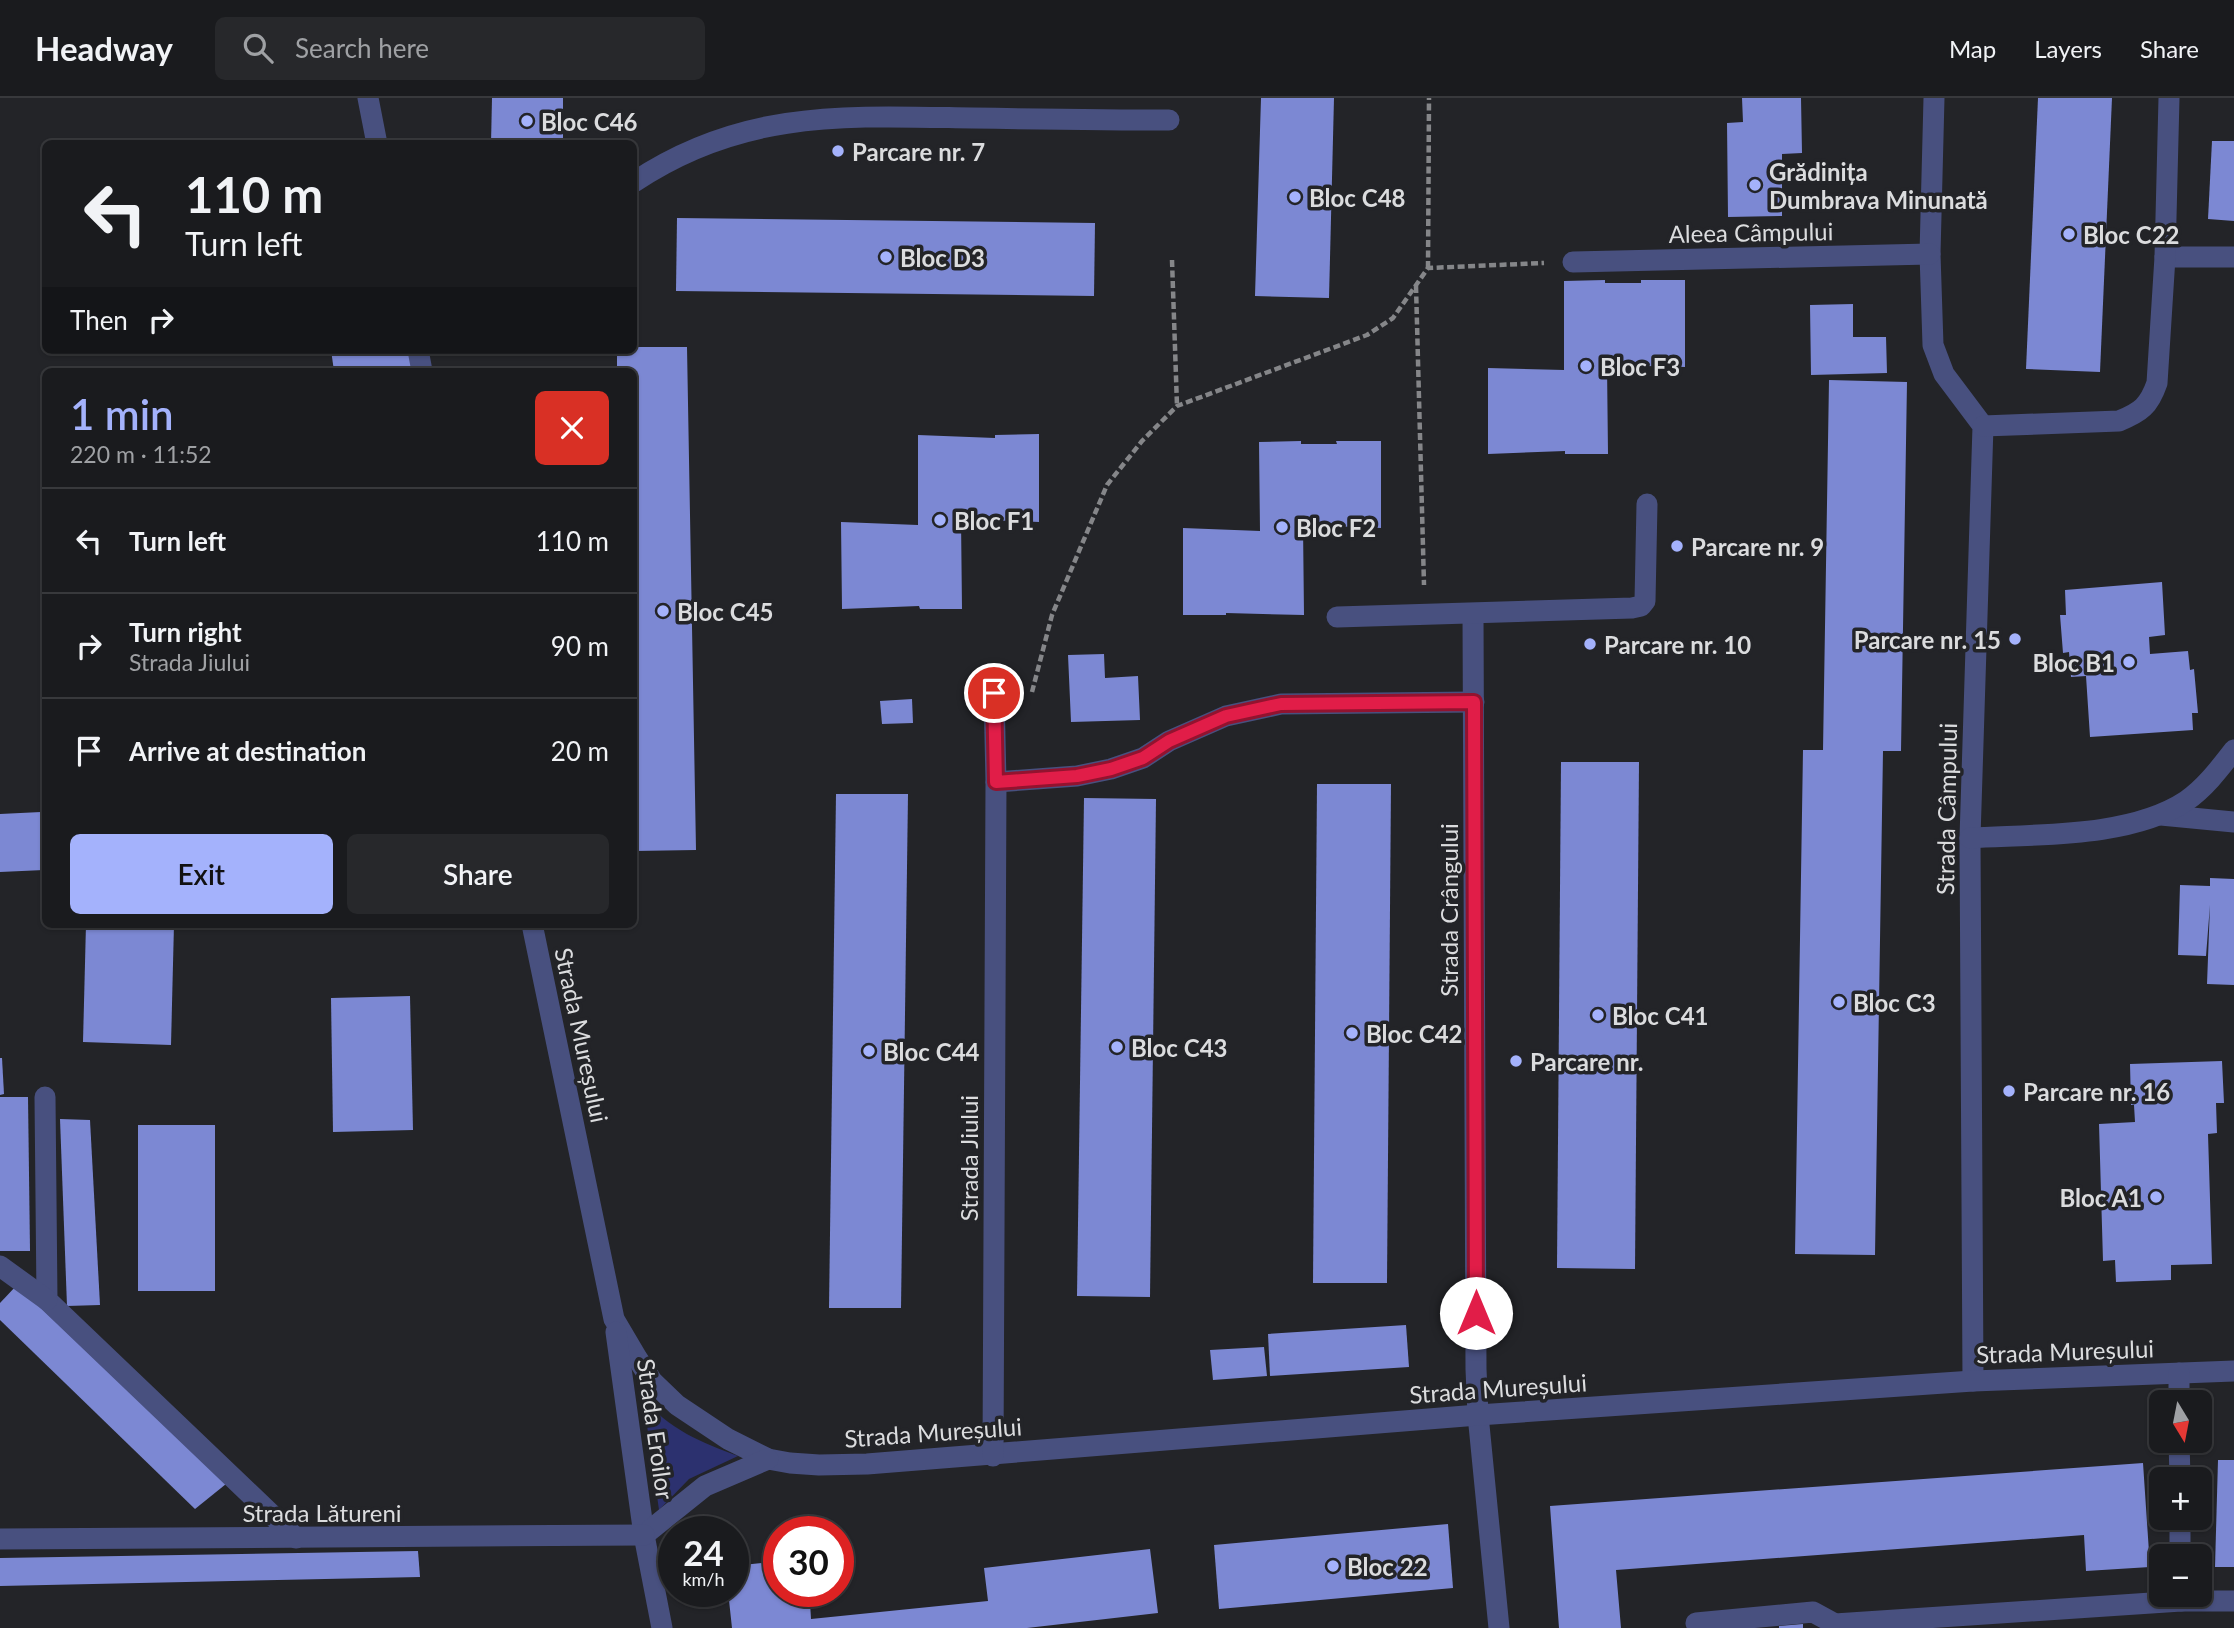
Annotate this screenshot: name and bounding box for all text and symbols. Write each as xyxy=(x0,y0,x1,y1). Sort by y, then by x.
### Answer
search box xyxy=(215,17,705,80)
text: Headway xyxy=(35,28,173,68)
icon: search xyxy=(239,29,277,67)
text: Search here xyxy=(295,32,429,64)
text: Map xyxy=(1949,34,1996,63)
text: Layers xyxy=(2034,34,2102,63)
text: Share xyxy=(2140,34,2199,63)
place label: Bloc C46 xyxy=(541,107,638,136)
marker: Bloc C46 xyxy=(519,113,535,129)
place label: Parcare nr. 7 xyxy=(852,137,985,166)
marker: Parcare nr. 7 xyxy=(830,143,846,159)
place label: Grădinița Dumbrava Minunată xyxy=(1769,157,1988,214)
text: 110 m xyxy=(185,165,323,223)
icon: left xyxy=(70,168,161,259)
marker: Grădinița Dumbrava Minunată xyxy=(1747,177,1763,193)
place label: Bloc C48 xyxy=(1309,183,1405,212)
marker: Bloc C48 xyxy=(1287,189,1303,205)
street label: Aleea Câmpului xyxy=(1668,216,1834,248)
place label: Bloc C22 xyxy=(2083,220,2179,249)
text: Turn left xyxy=(185,224,302,263)
marker: Bloc C22 xyxy=(2061,226,2077,242)
place label: Bloc D3 xyxy=(900,243,985,272)
marker: Bloc D3 xyxy=(878,249,894,265)
icon: right xyxy=(142,301,180,339)
text: Then xyxy=(70,304,128,336)
place label: Bloc F3 xyxy=(1600,352,1680,381)
marker: Bloc F3 xyxy=(1578,358,1594,374)
text: 1 min xyxy=(70,389,174,439)
button: close xyxy=(535,391,609,465)
text: 220 m · 11:52 xyxy=(70,440,212,468)
place label: Bloc F1 xyxy=(954,506,1034,535)
marker: Bloc F1 xyxy=(932,512,948,528)
place label: Bloc F2 xyxy=(1296,513,1376,542)
marker: Bloc F2 xyxy=(1274,519,1290,535)
icon: left xyxy=(70,522,108,560)
text: Turn left xyxy=(129,525,226,557)
text: 110 m xyxy=(536,525,609,557)
place label: Parcare nr. 9 xyxy=(1691,532,1824,561)
marker: Parcare nr. 9 xyxy=(1669,538,1685,554)
place label: Bloc C45 xyxy=(677,597,773,626)
marker: Bloc C45 xyxy=(655,603,671,619)
text: Turn right xyxy=(129,616,242,648)
place label: Parcare nr. 15 xyxy=(1854,625,2001,654)
icon: right xyxy=(70,627,108,665)
text: 90 m xyxy=(551,630,609,662)
place label: Parcare nr. 10 xyxy=(1604,630,1751,659)
marker: Parcare nr. 15 xyxy=(2007,631,2023,647)
marker: Parcare nr. 10 xyxy=(1582,636,1598,652)
text: Strada Jiului xyxy=(129,648,250,676)
place label: Bloc B1 xyxy=(2033,648,2115,677)
marker: Bloc B1 xyxy=(2121,654,2137,670)
pin xyxy=(964,663,1024,723)
icon: arrive xyxy=(975,674,1013,712)
street label: Strada Câmpului xyxy=(1930,723,1962,895)
icon: arrive xyxy=(70,732,108,770)
text: Arrive at destination xyxy=(129,735,366,767)
text: 20 m xyxy=(551,735,609,767)
street label: Strada Crângului xyxy=(1434,823,1463,997)
button: Exit xyxy=(70,834,333,914)
button: Share xyxy=(347,834,609,914)
street label: Strada Mureșului xyxy=(549,945,615,1125)
place label: Bloc C3 xyxy=(1853,988,1936,1017)
marker: Bloc C3 xyxy=(1831,994,1847,1010)
place label: Bloc C41 xyxy=(1612,1001,1708,1030)
marker: Bloc C41 xyxy=(1590,1007,1606,1023)
place label: Bloc C42 xyxy=(1366,1019,1462,1048)
marker: Bloc C42 xyxy=(1344,1025,1360,1041)
place label: Bloc C43 xyxy=(1131,1033,1227,1062)
place label: Bloc C44 xyxy=(883,1037,980,1066)
marker: Bloc C43 xyxy=(1109,1039,1125,1055)
marker: Bloc C44 xyxy=(861,1043,877,1059)
place label: Parcare nr. xyxy=(1530,1047,1644,1076)
marker: Parcare nr. xyxy=(1508,1053,1524,1069)
place label: Parcare nr. 16 xyxy=(2023,1077,2170,1106)
marker: Parcare nr. 16 xyxy=(2001,1083,2017,1099)
street label: Strada Jiului xyxy=(954,1095,983,1221)
place label: Bloc A1 xyxy=(2059,1183,2142,1212)
marker: Bloc A1 xyxy=(2148,1189,2164,1205)
position arrow xyxy=(1439,1276,1513,1350)
street label: Strada Mureșului xyxy=(1976,1333,2154,1369)
street label: Strada Eroilor xyxy=(632,1357,680,1502)
street label: Strada Mureșului xyxy=(1408,1367,1588,1409)
north arrow xyxy=(2149,1390,2212,1452)
map controls xyxy=(2149,1390,2212,1607)
street label: Strada Mureșului xyxy=(843,1411,1023,1453)
button: + xyxy=(2149,1467,2212,1530)
street label: Strada Lătureni xyxy=(242,1498,402,1527)
speed limit sign: 30 xyxy=(763,1516,854,1607)
text: 24 xyxy=(683,1531,724,1573)
button: − xyxy=(2149,1544,2212,1607)
place label: Bloc 22 xyxy=(1347,1552,1428,1581)
marker: Bloc 22 xyxy=(1325,1558,1341,1574)
text: km/h xyxy=(682,1568,725,1590)

